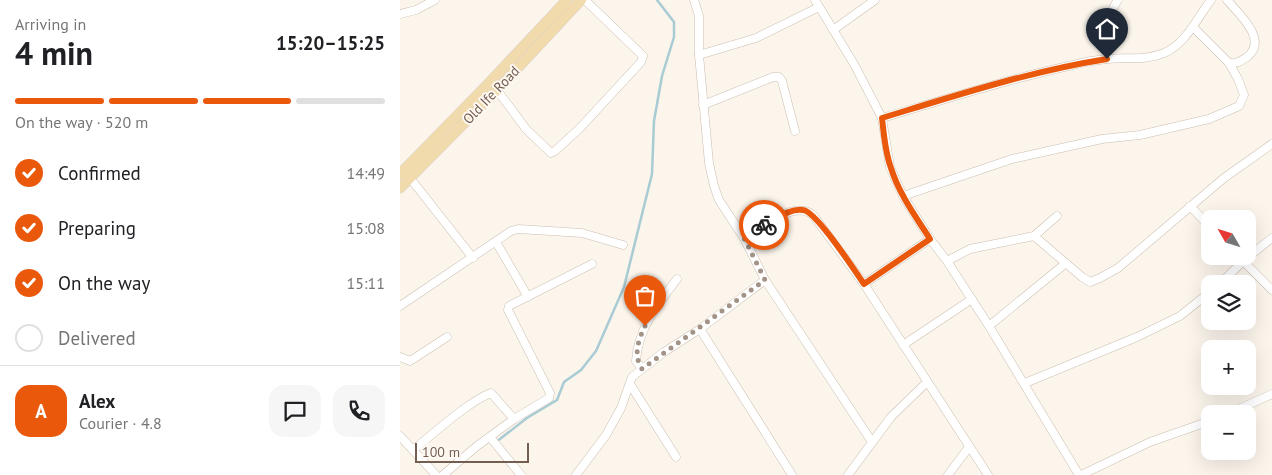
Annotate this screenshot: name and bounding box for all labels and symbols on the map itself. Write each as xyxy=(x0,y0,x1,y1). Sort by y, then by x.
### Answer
pin xyxy=(1086,8,1128,59)
street label: Old Ife Road xyxy=(459,62,523,128)
courier xyxy=(739,200,789,250)
north arrow xyxy=(1201,210,1256,265)
pin xyxy=(624,275,666,326)
scale bar xyxy=(415,440,529,463)

